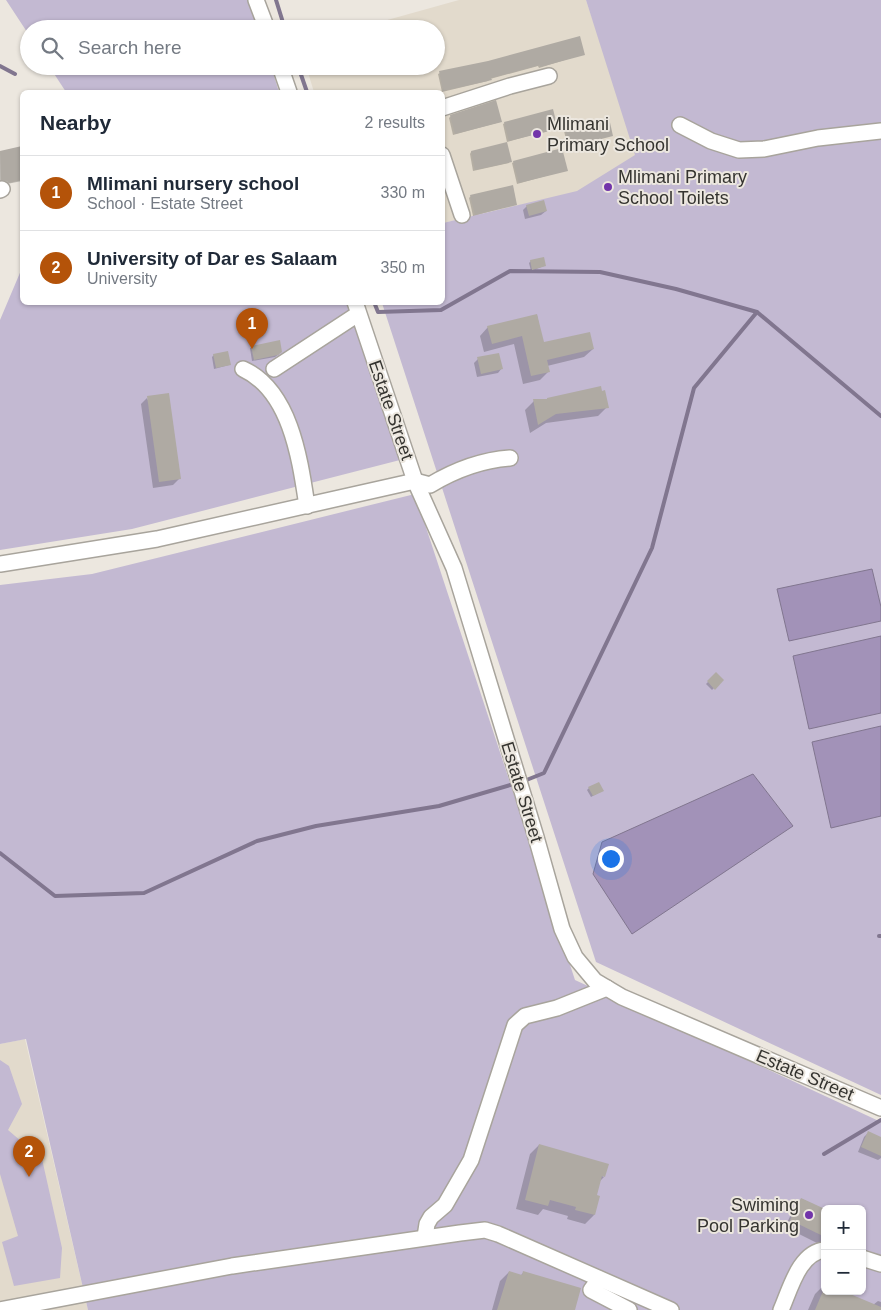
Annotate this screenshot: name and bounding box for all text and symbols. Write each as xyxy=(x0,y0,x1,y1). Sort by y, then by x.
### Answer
search box xyxy=(20,20,445,75)
icon: search xyxy=(38,34,66,62)
text: Search here xyxy=(78,37,182,58)
text: Nearby xyxy=(40,111,111,134)
text: 2 results xyxy=(365,114,425,131)
place label: Mlimani Primary School xyxy=(547,114,669,155)
marker: Mlimani Primary School xyxy=(531,128,543,140)
place label: Mlimani Primary School Toilets xyxy=(618,167,747,208)
text: Mlimani nursery school xyxy=(87,173,299,194)
marker: Mlimani Primary School Toilets xyxy=(602,181,614,193)
text: 1 xyxy=(52,184,60,201)
text: 330 m xyxy=(381,184,425,201)
text: School · Estate Street xyxy=(87,195,243,212)
text: University of Dar es Salaam xyxy=(87,248,337,269)
text: 2 xyxy=(52,259,60,276)
text: 350 m xyxy=(381,259,425,276)
text: University xyxy=(87,270,157,287)
pin: 1 xyxy=(236,308,268,349)
street label: Estate Street xyxy=(365,358,417,462)
street label: Estate Street xyxy=(497,739,547,845)
your location xyxy=(598,846,624,872)
street label: Estate Street xyxy=(753,1045,857,1105)
pin: 2 xyxy=(13,1136,45,1177)
place label: Swiming Pool Parking xyxy=(697,1195,799,1236)
map controls xyxy=(821,1205,866,1295)
button: + xyxy=(821,1205,866,1250)
marker: Swiming Pool Parking xyxy=(803,1209,815,1221)
button: − xyxy=(821,1250,866,1295)

